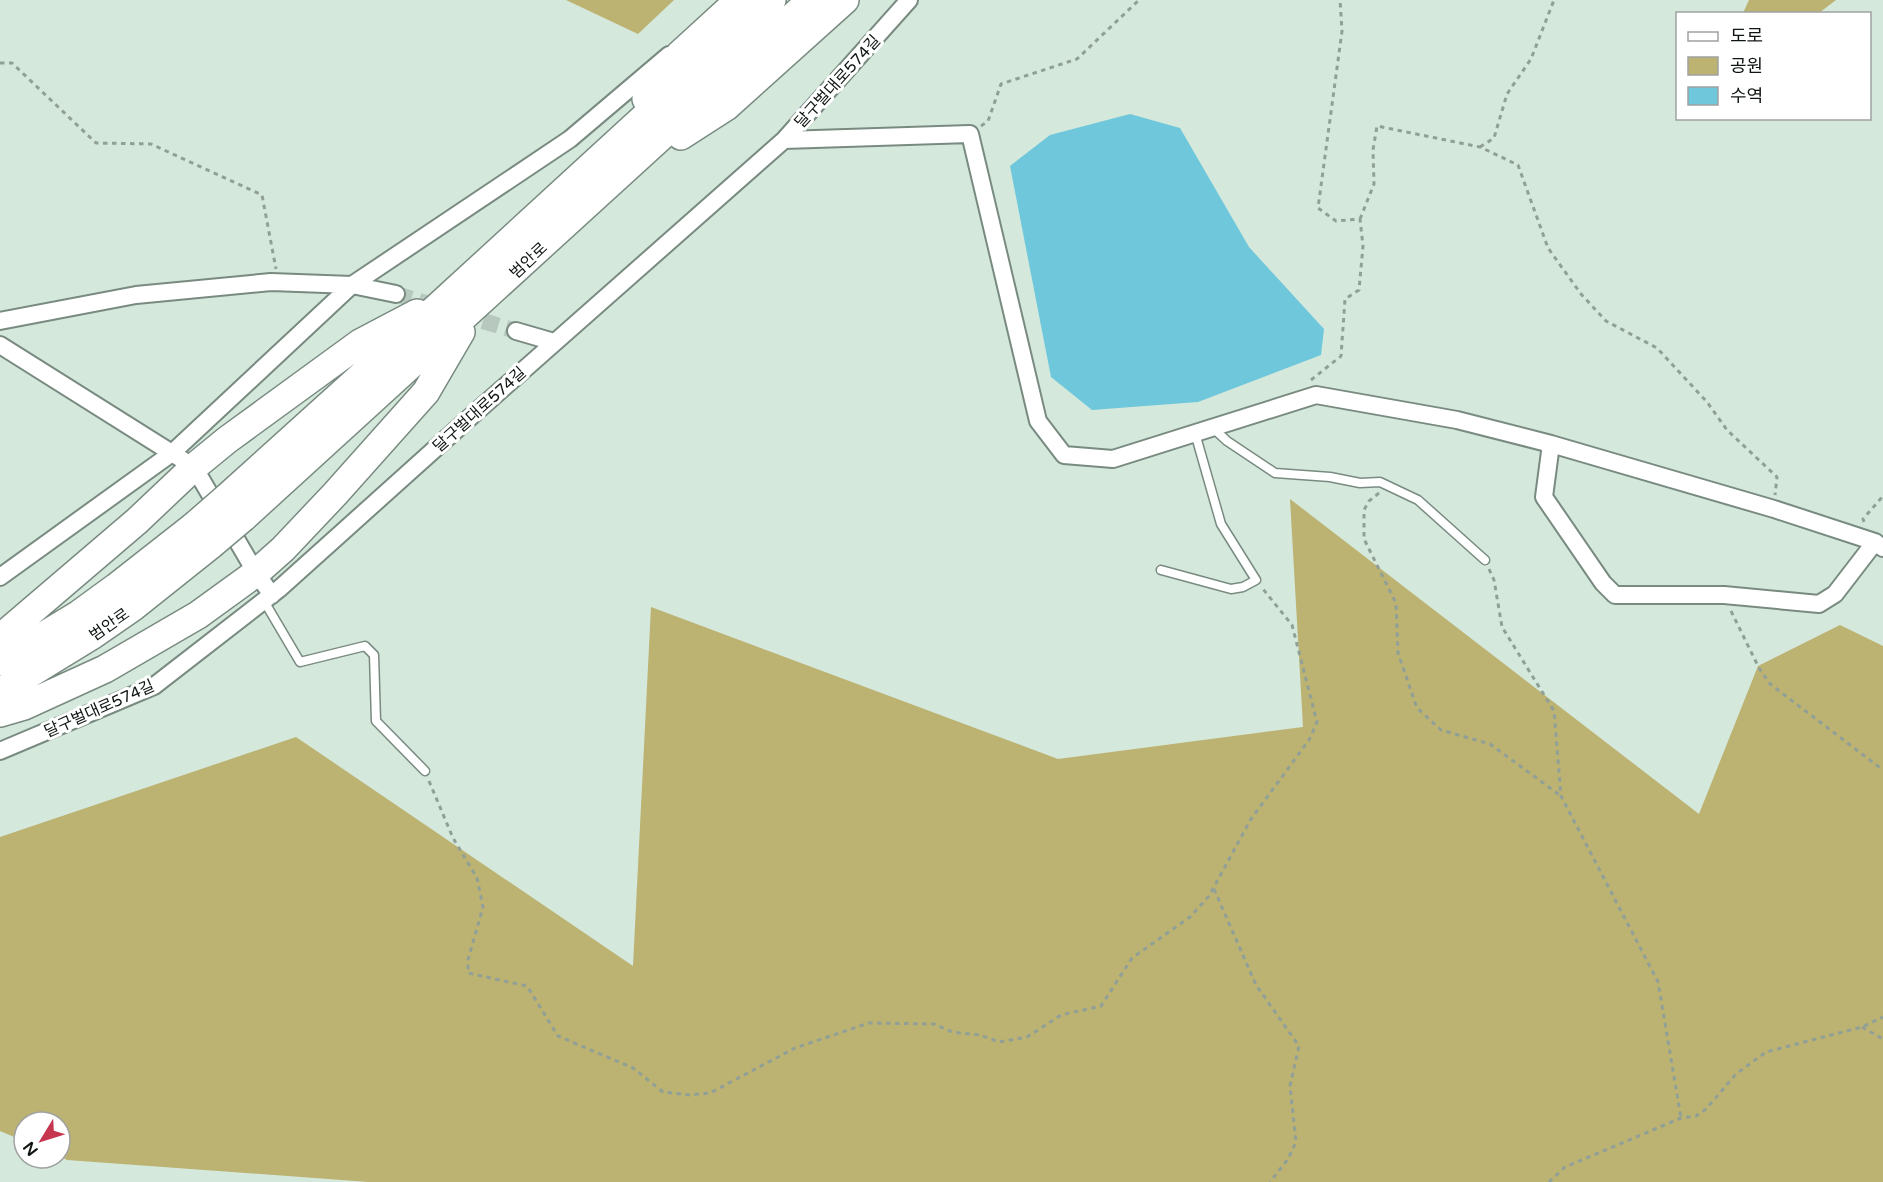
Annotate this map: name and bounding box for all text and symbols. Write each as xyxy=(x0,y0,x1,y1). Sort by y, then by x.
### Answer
legend xyxy=(1676,12,1871,120)
text: 도로 xyxy=(1730,25,1763,47)
street label: 달구벌대로574길 xyxy=(791,31,885,132)
text: 공원 xyxy=(1730,55,1763,77)
text: 수역 xyxy=(1730,85,1763,107)
street label: 범안로 xyxy=(506,238,552,283)
street label: 달구벌대로574길 xyxy=(429,363,530,457)
street label: 범안로 xyxy=(86,604,134,646)
street label: 달구벌대로574길 xyxy=(41,676,158,742)
north arrow xyxy=(12,1110,72,1170)
text: N xyxy=(19,1137,43,1160)

